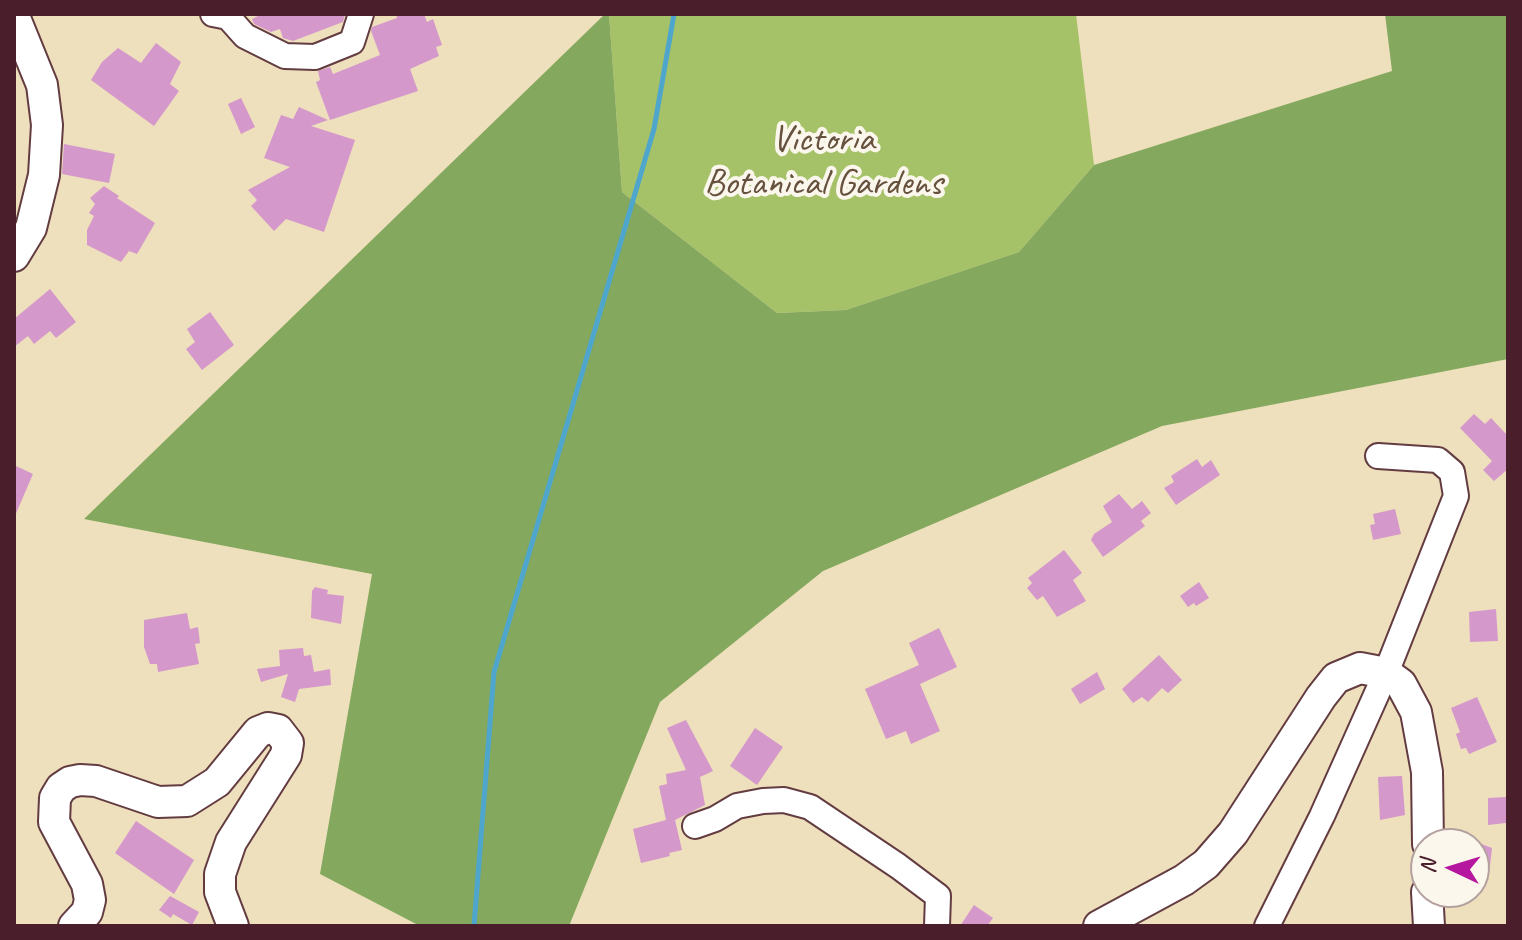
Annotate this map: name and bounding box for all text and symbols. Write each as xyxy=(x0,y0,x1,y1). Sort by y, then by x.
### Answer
park label: Victoria Botanical Gardens xyxy=(704,117,942,206)
north arrow xyxy=(1410,828,1490,908)
text: N xyxy=(1414,859,1442,874)

